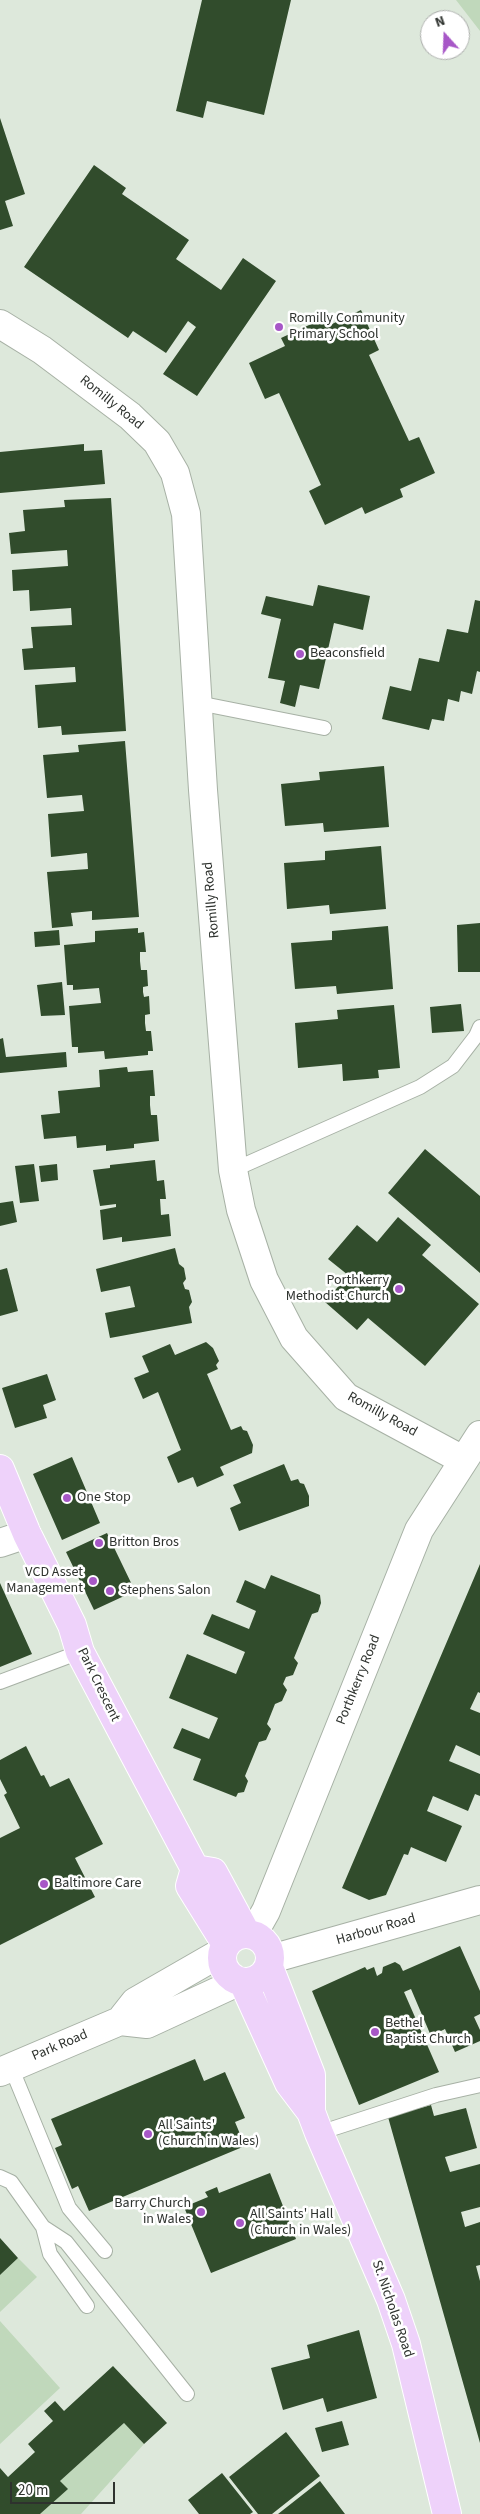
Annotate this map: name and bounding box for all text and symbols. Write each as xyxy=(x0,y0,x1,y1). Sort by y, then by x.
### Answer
north arrow xyxy=(420,10,470,60)
text: N xyxy=(432,11,448,33)
place label: Romilly Community Primary School xyxy=(289,311,405,344)
marker: Romilly Community Primary School xyxy=(273,321,285,333)
street label: Romilly Road xyxy=(76,372,146,434)
place label: Beaconsfield xyxy=(310,646,385,662)
marker: Beaconsfield xyxy=(294,648,306,660)
street label: Romilly Road xyxy=(200,861,224,939)
place label: Porthkerry Methodist Church xyxy=(286,1273,389,1305)
marker: Porthkerry Methodist Church xyxy=(393,1283,405,1295)
street label: Romilly Road xyxy=(344,1389,420,1441)
place label: One Stop xyxy=(77,1490,131,1506)
marker: One Stop xyxy=(61,1492,73,1504)
place label: Britton Bros xyxy=(109,1535,179,1551)
marker: Britton Bros xyxy=(93,1537,105,1549)
place label: VCD Asset Management xyxy=(6,1565,83,1598)
marker: VCD Asset Management xyxy=(87,1575,99,1587)
place label: Stephens Salon xyxy=(120,1583,211,1599)
marker: Stephens Salon xyxy=(104,1585,116,1597)
street label: Porthkerry Road xyxy=(333,1633,385,1727)
street label: Park Crescent xyxy=(73,1645,123,1725)
place label: Baltimore Care xyxy=(54,1876,141,1892)
marker: Baltimore Care xyxy=(38,1878,50,1890)
street label: Harbour Road xyxy=(334,1911,418,1949)
place label: Bethel Baptist Church xyxy=(385,2016,471,2048)
marker: Bethel Baptist Church xyxy=(369,2026,381,2038)
street label: Park Road xyxy=(30,2027,90,2065)
place label: All Saints' (Church in Wales) xyxy=(158,2118,259,2150)
marker: All Saints' (Church in Wales) xyxy=(142,2128,154,2140)
place label: Barry Church in Wales xyxy=(114,2196,191,2228)
marker: Barry Church in Wales xyxy=(195,2206,207,2218)
place label: All Saints' Hall (Church in Wales) xyxy=(250,2207,351,2240)
marker: All Saints' Hall (Church in Wales) xyxy=(234,2217,246,2229)
street label: St. Nicholas Road xyxy=(368,2258,416,2360)
scale bar xyxy=(12,2472,118,2504)
text: 20 m xyxy=(18,2480,48,2501)

